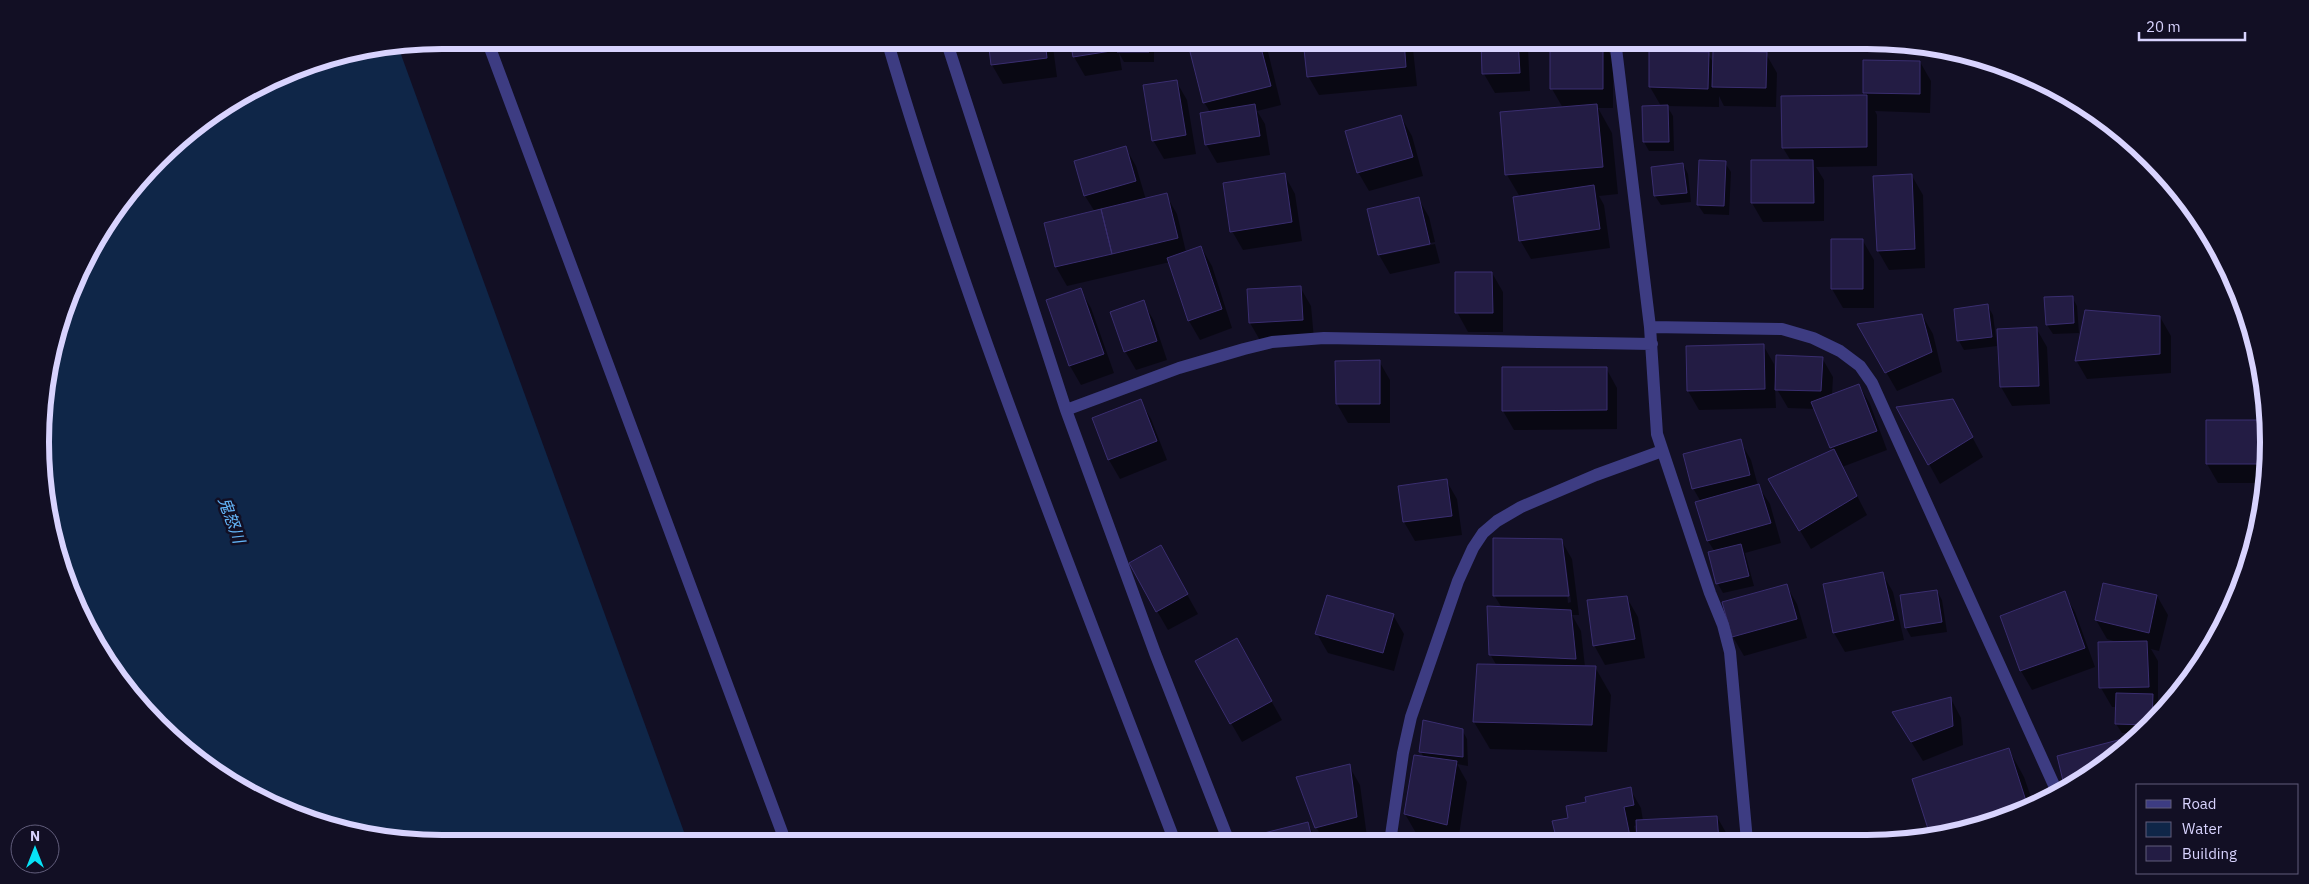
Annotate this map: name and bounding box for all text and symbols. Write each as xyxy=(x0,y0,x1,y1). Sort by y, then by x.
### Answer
scale bar xyxy=(2139,10,2245,42)
text: 20 m xyxy=(2146,17,2181,36)
water label: 鬼怒川 xyxy=(214,494,250,548)
legend xyxy=(2136,784,2299,874)
text: Road xyxy=(2182,794,2217,813)
text: Water xyxy=(2182,819,2223,838)
north arrow xyxy=(10,824,60,874)
text: N xyxy=(30,827,40,845)
text: Building xyxy=(2182,844,2237,863)

